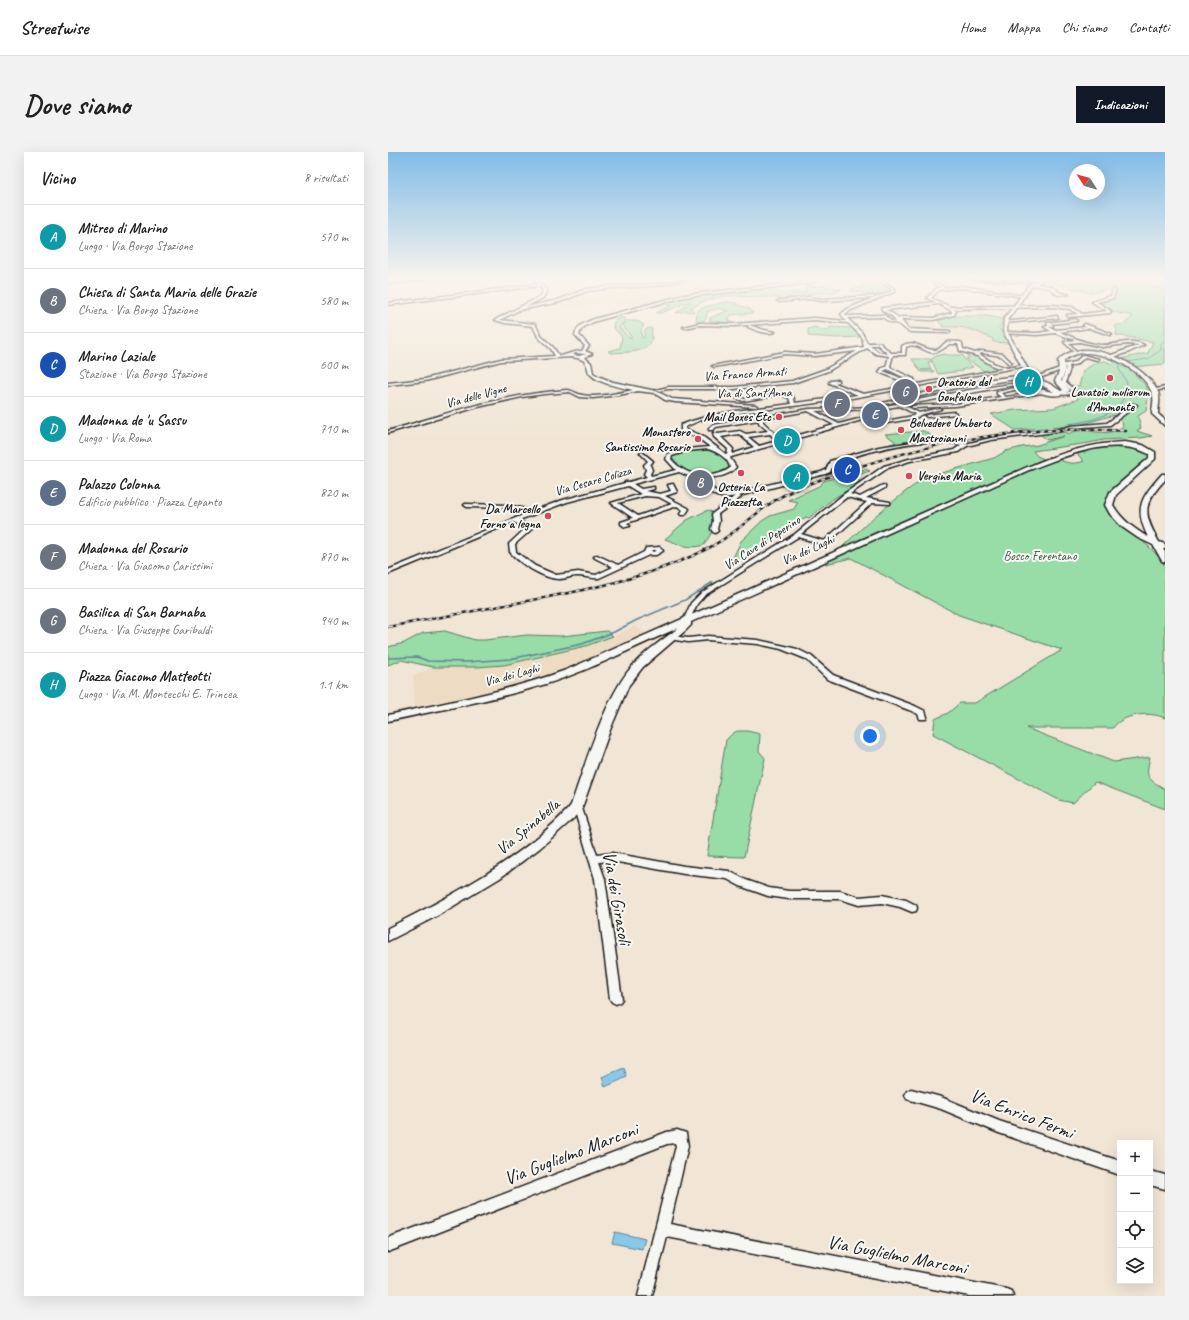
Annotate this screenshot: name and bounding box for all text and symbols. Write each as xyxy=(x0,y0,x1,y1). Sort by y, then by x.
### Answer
text: Streetwise xyxy=(20,16,88,40)
text: Home xyxy=(960,19,986,36)
text: Mappa xyxy=(1008,19,1040,36)
text: Chi siamo xyxy=(1062,19,1107,36)
text: Contatti xyxy=(1129,19,1169,36)
button: Indicazioni xyxy=(1076,86,1165,123)
text: Dove siamo xyxy=(24,87,130,122)
north arrow xyxy=(1069,164,1105,200)
text: Vicino xyxy=(40,168,75,189)
text: 8 risultati xyxy=(304,170,348,186)
text: Mitreo di Marino xyxy=(78,219,167,238)
text: A xyxy=(50,229,56,245)
text: 570 m xyxy=(320,229,348,245)
text: Luogo · Via Borgo Stazione xyxy=(78,238,193,254)
text: Chiesa di Santa Maria delle Grazie xyxy=(78,283,256,302)
text: B xyxy=(50,293,56,309)
text: 580 m xyxy=(320,293,348,309)
text: Chiesa · Via Borgo Stazione xyxy=(78,302,198,318)
text: Marino Laziale xyxy=(78,347,155,366)
text: C xyxy=(50,357,56,373)
text: 600 m xyxy=(320,357,348,373)
street label: Via Franco Armati xyxy=(703,363,788,385)
text: Stazione · Via Borgo Stazione xyxy=(78,366,207,382)
pin: H xyxy=(1015,367,1041,397)
marker: Lavatoio mulierum d’Ammonte xyxy=(1105,373,1115,383)
place label: Oratorio del Gonfalone xyxy=(937,374,993,405)
pin: G xyxy=(892,377,918,407)
street label: Via delle Vigne xyxy=(444,380,509,412)
street label: Via di Sant'Anna xyxy=(716,384,793,402)
marker: Oratorio del Gonfalone xyxy=(924,384,934,394)
place label: Lavatoio mulierum d’Ammonte xyxy=(1071,384,1150,415)
pin: F xyxy=(824,389,850,419)
pin: E xyxy=(862,400,888,430)
place label: Mail Boxes Etc xyxy=(704,409,772,425)
text: Madonna de 'u Sassu xyxy=(78,411,186,430)
marker: Mail Boxes Etc xyxy=(774,412,784,422)
place label: Belvedere Umberto Mastroianni xyxy=(909,415,992,446)
text: D xyxy=(49,421,57,437)
text: 710 m xyxy=(320,421,348,437)
place label: Monastero Santissimo Rosario xyxy=(604,424,691,455)
marker: Belvedere Umberto Mastroianni xyxy=(896,425,906,435)
pin: D xyxy=(774,426,800,456)
text: Luogo · Via Roma xyxy=(78,430,152,446)
marker: Monastero Santissimo Rosario xyxy=(693,434,703,444)
pin: C xyxy=(834,455,860,485)
street label: Via Cesare Colizza xyxy=(553,462,634,500)
pin: A xyxy=(783,462,809,492)
pin: B xyxy=(687,468,713,498)
marker: Osteria La Piazzetta xyxy=(736,468,746,478)
place label: Vergine Maria xyxy=(917,468,982,484)
marker: Vergine Maria xyxy=(904,471,914,481)
text: Palazzo Colonna xyxy=(78,475,159,494)
place label: Osteria La Piazzetta xyxy=(717,479,766,510)
text: E xyxy=(50,485,56,501)
text: 820 m xyxy=(320,485,348,501)
text: Edificio pubblico · Piazza Lepanto xyxy=(78,494,222,510)
place label: Da Marcello Forno a legna xyxy=(480,501,542,532)
marker: Da Marcello Forno a legna xyxy=(543,511,553,521)
street label: Via Cave di Peperino xyxy=(721,512,804,574)
street label: Via dei Laghi xyxy=(779,531,838,569)
text: Madonna del Rosario xyxy=(78,539,187,558)
park label: Bosco Ferentano xyxy=(1003,548,1078,564)
text: F xyxy=(50,549,56,565)
text: 870 m xyxy=(320,549,348,565)
text: Chiesa · Via Giacomo Carissimi xyxy=(78,558,212,574)
text: Basilica di San Barnaba xyxy=(78,603,205,622)
text: G xyxy=(50,613,56,629)
text: 940 m xyxy=(320,613,348,629)
text: Chiesa · Via Giuseppe Garibaldi xyxy=(78,622,212,638)
street label: Via dei Laghi xyxy=(483,660,543,690)
text: Piazza Giacomo Matteotti xyxy=(78,667,210,686)
text: H xyxy=(49,677,57,693)
text: 1.1 km xyxy=(318,677,348,693)
text: Luogo · Via M. Montecchi E. Trincea xyxy=(78,686,237,702)
your location xyxy=(860,726,880,746)
street label: Via Spinabella xyxy=(492,794,565,859)
street label: Via dei Girasoli xyxy=(597,849,637,949)
street label: Via Enrico Fermi xyxy=(967,1083,1079,1146)
street label: Via Guglielmo Marconi xyxy=(501,1117,643,1190)
map controls xyxy=(1117,1140,1153,1284)
button: + xyxy=(1117,1140,1153,1176)
button: − xyxy=(1117,1176,1153,1212)
button: locate xyxy=(1117,1212,1153,1248)
street label: Via Guglielmo Marconi xyxy=(825,1230,971,1281)
button: layers xyxy=(1117,1248,1153,1284)

